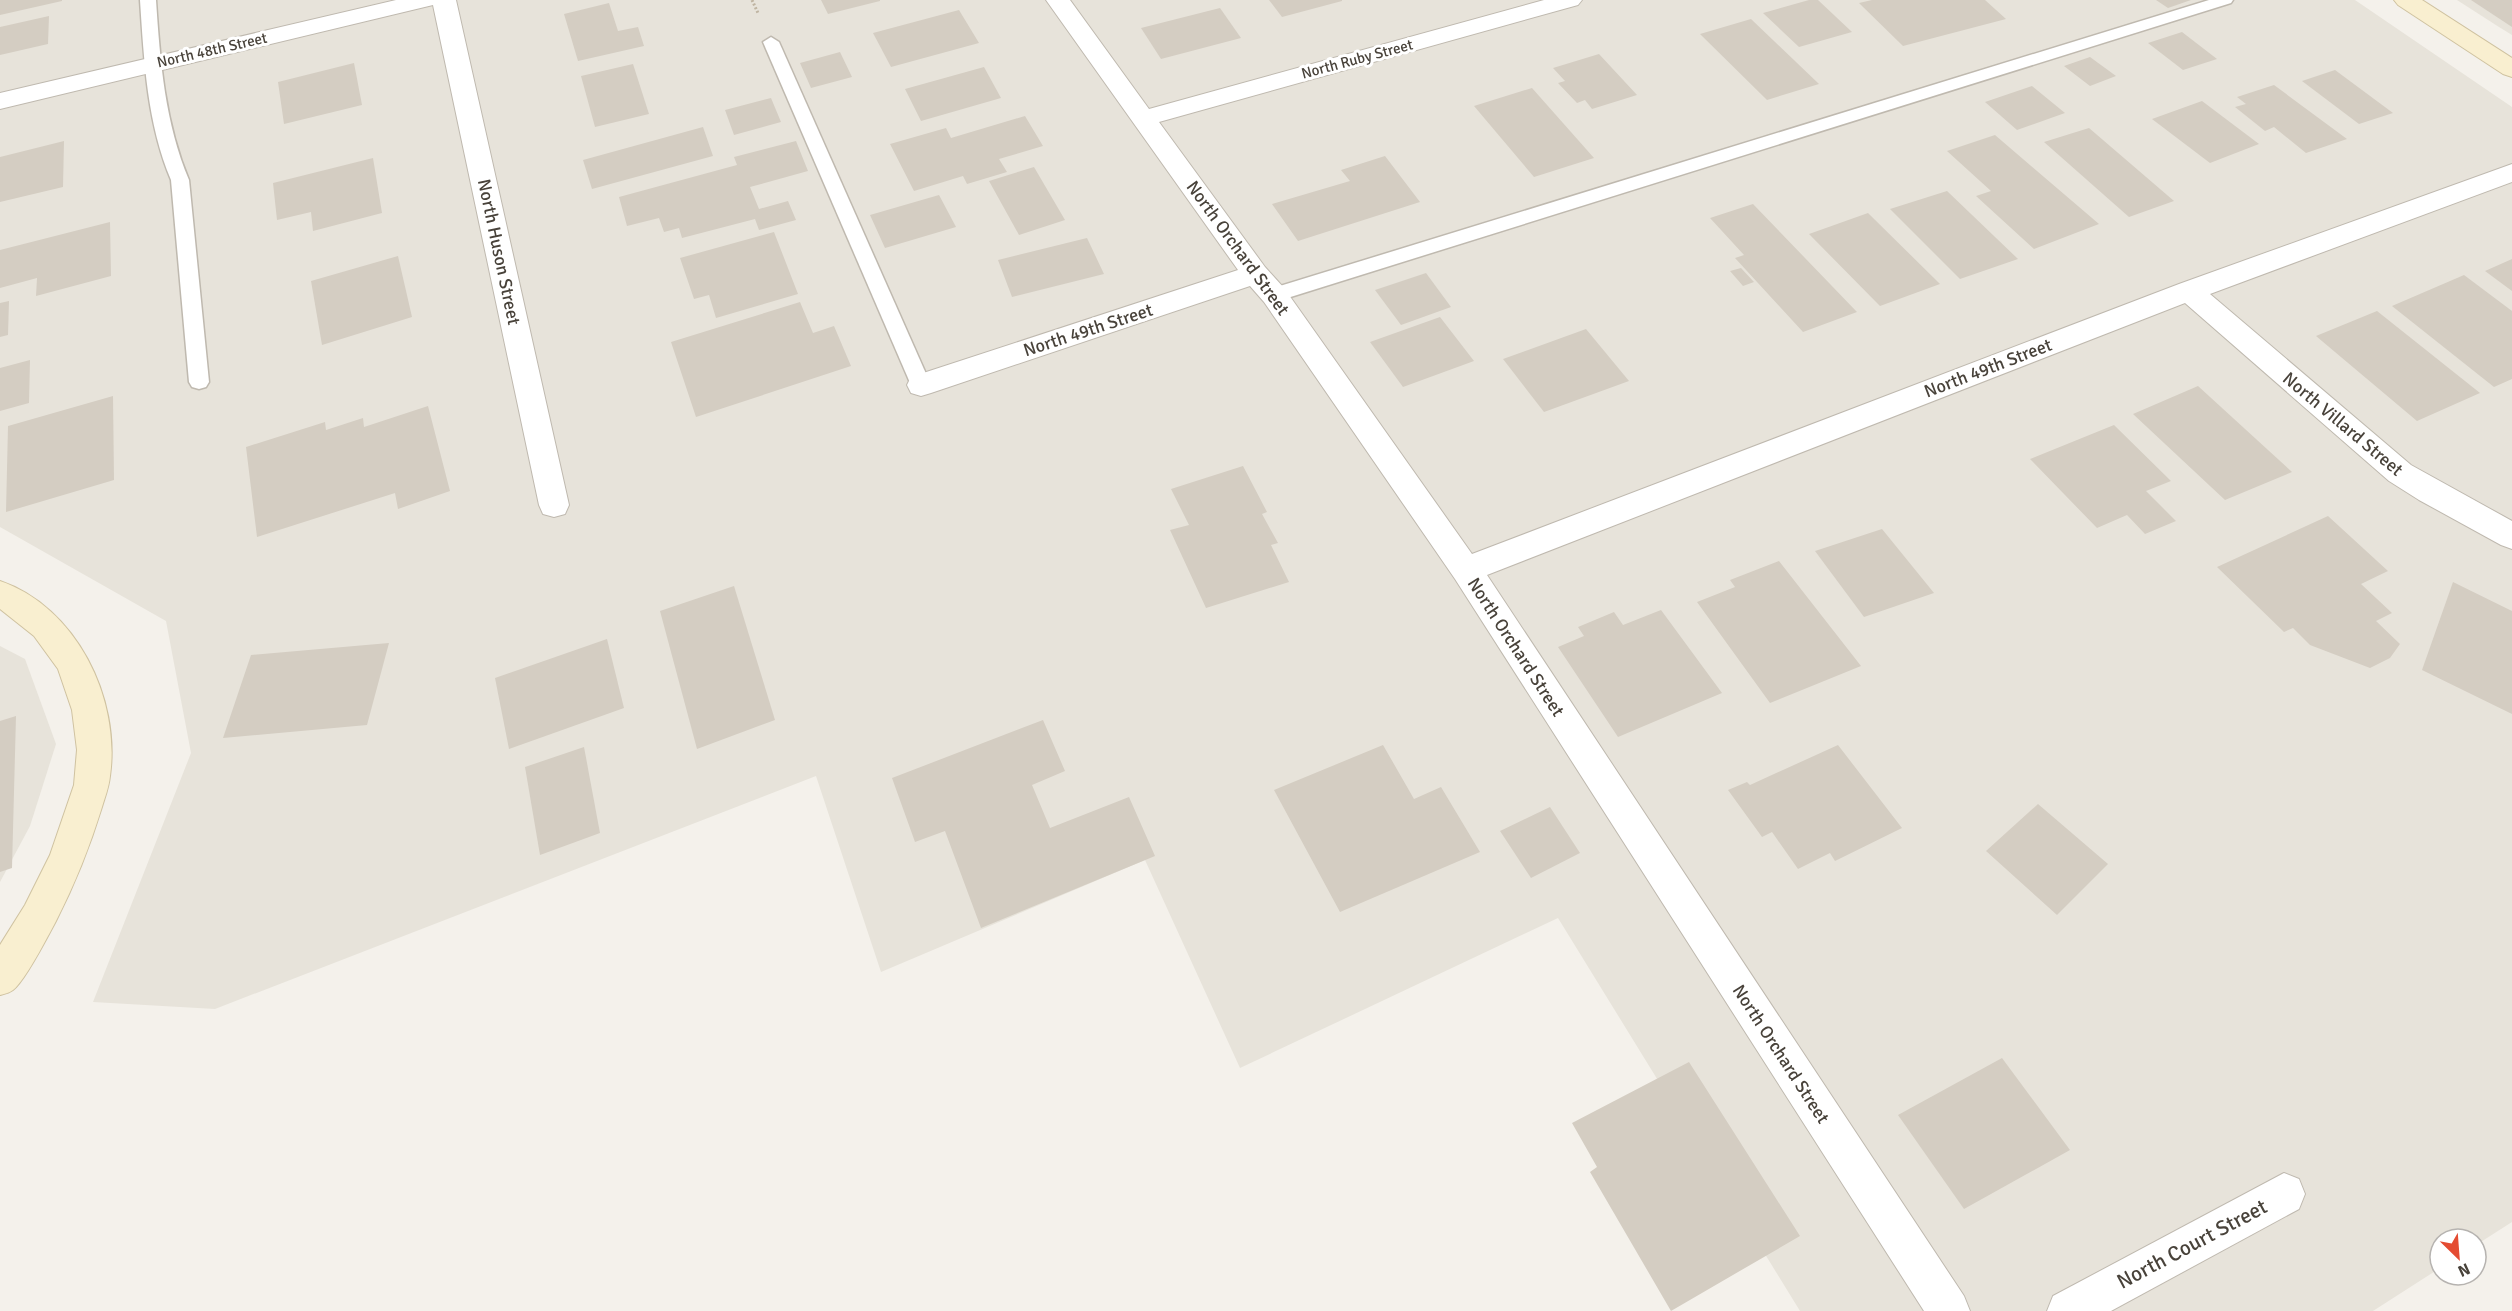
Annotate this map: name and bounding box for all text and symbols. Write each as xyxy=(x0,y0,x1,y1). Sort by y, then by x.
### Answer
street label: North 48th Street xyxy=(155,29,269,71)
street label: North Ruby Street xyxy=(1299,35,1415,83)
street label: North Orchard Street xyxy=(1182,176,1294,320)
street label: North Huson Street xyxy=(473,177,525,327)
street label: North 49th Street xyxy=(1020,299,1156,361)
street label: North 49th Street xyxy=(1921,334,2055,402)
street label: North Villard Street xyxy=(2278,367,2408,481)
street label: North Orchard Street xyxy=(1463,573,1569,721)
street label: North Orchard Street xyxy=(1728,980,1834,1128)
street label: North Court Street xyxy=(2112,1193,2272,1295)
north arrow xyxy=(2428,1227,2488,1287)
text: N xyxy=(2455,1258,2473,1281)

